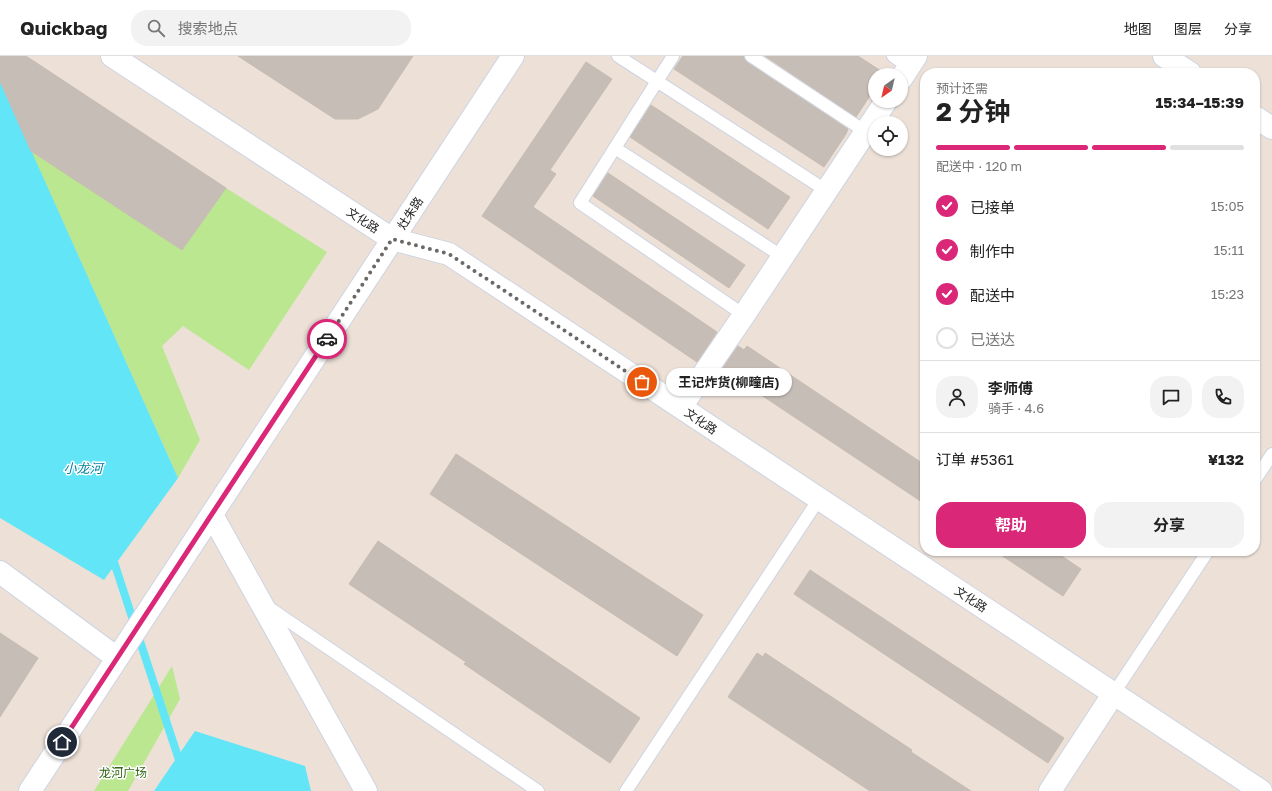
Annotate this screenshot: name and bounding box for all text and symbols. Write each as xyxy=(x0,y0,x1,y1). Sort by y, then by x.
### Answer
search box xyxy=(131,10,411,46)
text: Quickbag xyxy=(20,16,107,39)
icon: search xyxy=(145,17,167,39)
text: 搜索地点 xyxy=(177,19,238,37)
text: 地图 xyxy=(1124,20,1152,37)
text: 图层 xyxy=(1174,20,1202,37)
text: 分享 xyxy=(1224,20,1252,37)
north arrow xyxy=(868,68,908,108)
map controls xyxy=(868,68,908,156)
text: 预计还需 xyxy=(936,80,988,96)
text: 15:34–15:39 xyxy=(1155,93,1244,111)
text: 2 分钟 xyxy=(936,96,1010,127)
button: locate xyxy=(868,116,908,156)
text: 配送中 · 120 m xyxy=(936,158,1022,174)
street label: 灶朱路 xyxy=(394,194,426,232)
icon: check xyxy=(936,195,958,217)
text: 已接单 xyxy=(970,198,1015,216)
text: 15:05 xyxy=(1211,198,1244,214)
street label: 文化路 xyxy=(344,204,382,236)
icon: check xyxy=(936,239,958,261)
text: 制作中 xyxy=(970,242,1015,260)
text: 15:11 xyxy=(1214,242,1244,258)
icon: check xyxy=(936,283,958,305)
text: 配送中 xyxy=(970,286,1015,304)
text: 15:23 xyxy=(1211,286,1244,302)
courier xyxy=(307,319,347,359)
icon: car xyxy=(316,328,338,350)
text: 已送达 xyxy=(970,330,1015,348)
pin xyxy=(625,365,659,399)
callout: 王记炸货(柳疃店) xyxy=(666,368,792,396)
icon: bag xyxy=(631,371,653,393)
text: 王记炸货(柳疃店) xyxy=(679,374,779,390)
button: person xyxy=(936,376,978,418)
button: chat xyxy=(1150,376,1192,418)
button: phone xyxy=(1202,376,1244,418)
text: 李师傅 xyxy=(988,379,1033,397)
text: 骑手 · 4.6 xyxy=(988,400,1044,416)
street label: 文化路 xyxy=(682,405,720,437)
text: 订单 #5361 xyxy=(936,450,1014,468)
text: ¥132 xyxy=(1208,450,1244,468)
water label: 小龙河 xyxy=(63,460,105,476)
button: 帮助 xyxy=(936,502,1086,548)
button: 分享 xyxy=(1094,502,1244,548)
street label: 文化路 xyxy=(952,583,990,615)
pin xyxy=(45,725,79,759)
icon: home xyxy=(51,731,73,753)
park label: 龙河广场 xyxy=(99,765,147,780)

